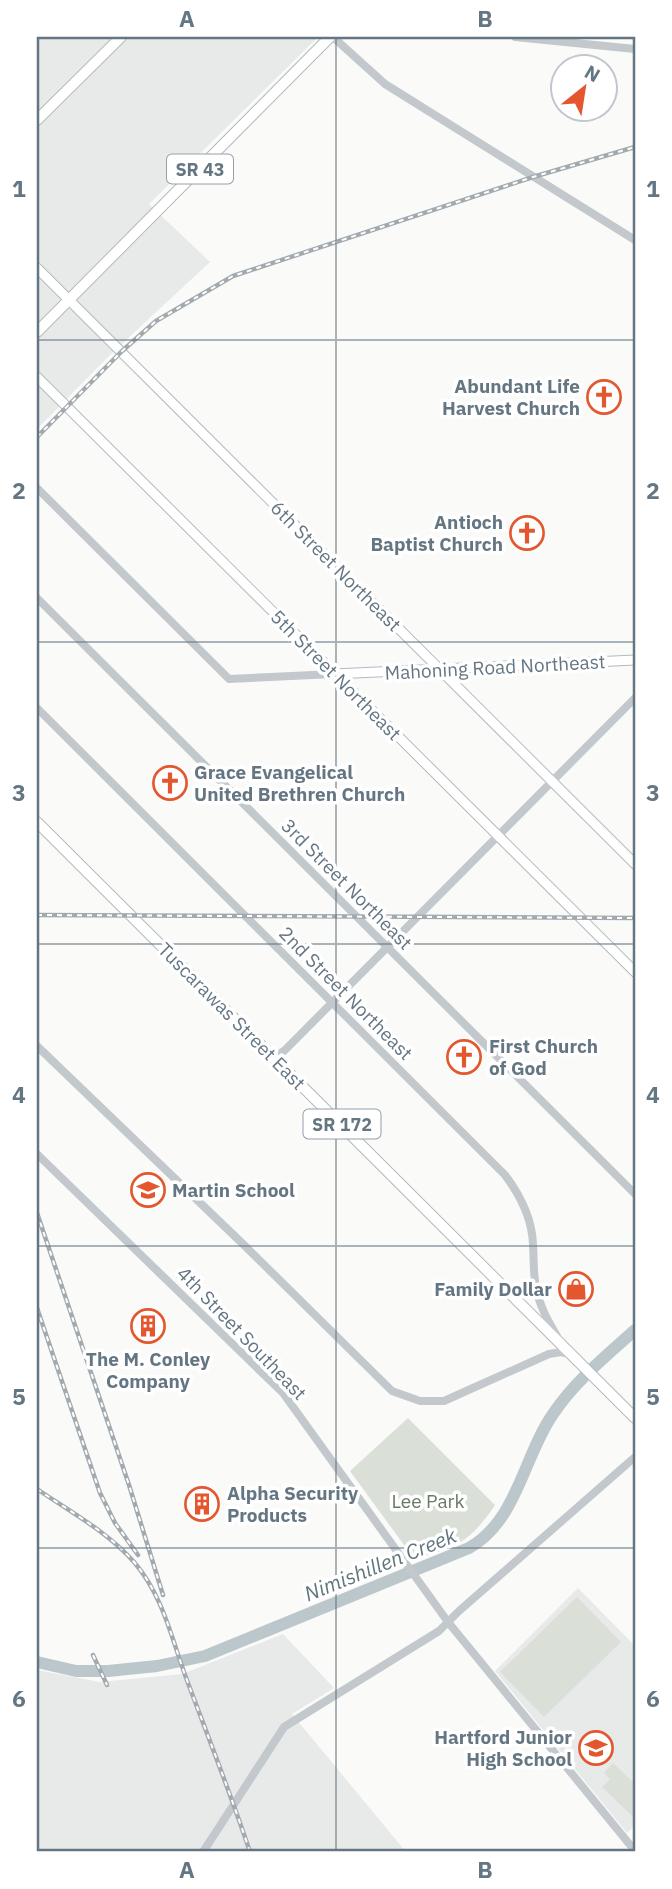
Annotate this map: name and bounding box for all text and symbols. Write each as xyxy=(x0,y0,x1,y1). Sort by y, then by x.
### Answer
text: A xyxy=(179,3,195,33)
text: B xyxy=(477,3,493,33)
north arrow xyxy=(550,52,620,122)
text: N xyxy=(581,59,604,87)
road number: SR 43 xyxy=(167,154,233,184)
text: 1 xyxy=(12,173,26,203)
text: 1 xyxy=(646,173,660,203)
place label: Abundant Life Harvest Church xyxy=(442,374,580,420)
church icon: Abundant Life Harvest Church xyxy=(585,378,623,416)
text: 2 xyxy=(12,475,26,505)
text: 2 xyxy=(646,475,660,505)
street label: 6th Street Northeast xyxy=(266,496,406,636)
place label: Antioch Baptist Church xyxy=(370,510,503,556)
church icon: Antioch Baptist Church xyxy=(508,514,546,552)
street label: 5th Street Northeast xyxy=(266,605,406,745)
street label: Mahoning Road Northeast xyxy=(384,649,606,685)
place label: Grace Evangelical United Brethren Church xyxy=(194,760,405,806)
church icon: Grace Evangelical United Brethren Church xyxy=(151,764,189,802)
text: 3 xyxy=(12,777,26,807)
text: 3 xyxy=(646,777,660,807)
street label: 3rd Street Northeast xyxy=(277,814,417,954)
street label: 2nd Street Northeast xyxy=(274,921,418,1065)
street label: Tuscarawas Street East xyxy=(153,937,311,1095)
place label: First Church of God xyxy=(489,1034,598,1080)
church icon: First Church of God xyxy=(445,1038,483,1076)
text: 4 xyxy=(12,1079,26,1109)
text: 4 xyxy=(646,1079,660,1109)
road number: SR 172 xyxy=(304,1110,380,1139)
school or university icon: Martin School xyxy=(129,1171,167,1209)
place label: Martin School xyxy=(172,1178,295,1202)
street label: 4th Street Southeast xyxy=(172,1261,312,1405)
shop icon: Family Dollar xyxy=(557,1270,595,1308)
place label: Family Dollar xyxy=(434,1277,552,1301)
building icon: The M. Conley Company xyxy=(129,1307,167,1345)
place label: The M. Conley Company xyxy=(86,1347,211,1393)
text: 5 xyxy=(12,1381,26,1411)
text: 5 xyxy=(646,1381,660,1411)
place label: Alpha Security Products xyxy=(227,1481,359,1527)
building icon: Alpha Security Products xyxy=(183,1485,221,1523)
park label: Lee Park xyxy=(391,1489,465,1513)
water label: Nimishillen Creek xyxy=(300,1520,461,1607)
text: 6 xyxy=(12,1683,26,1713)
text: 6 xyxy=(646,1683,660,1713)
place label: Hartford Junior High School xyxy=(434,1725,572,1771)
school or university icon: Hartford Junior High School xyxy=(577,1729,615,1767)
text: A xyxy=(179,1854,195,1884)
text: B xyxy=(477,1854,493,1884)

